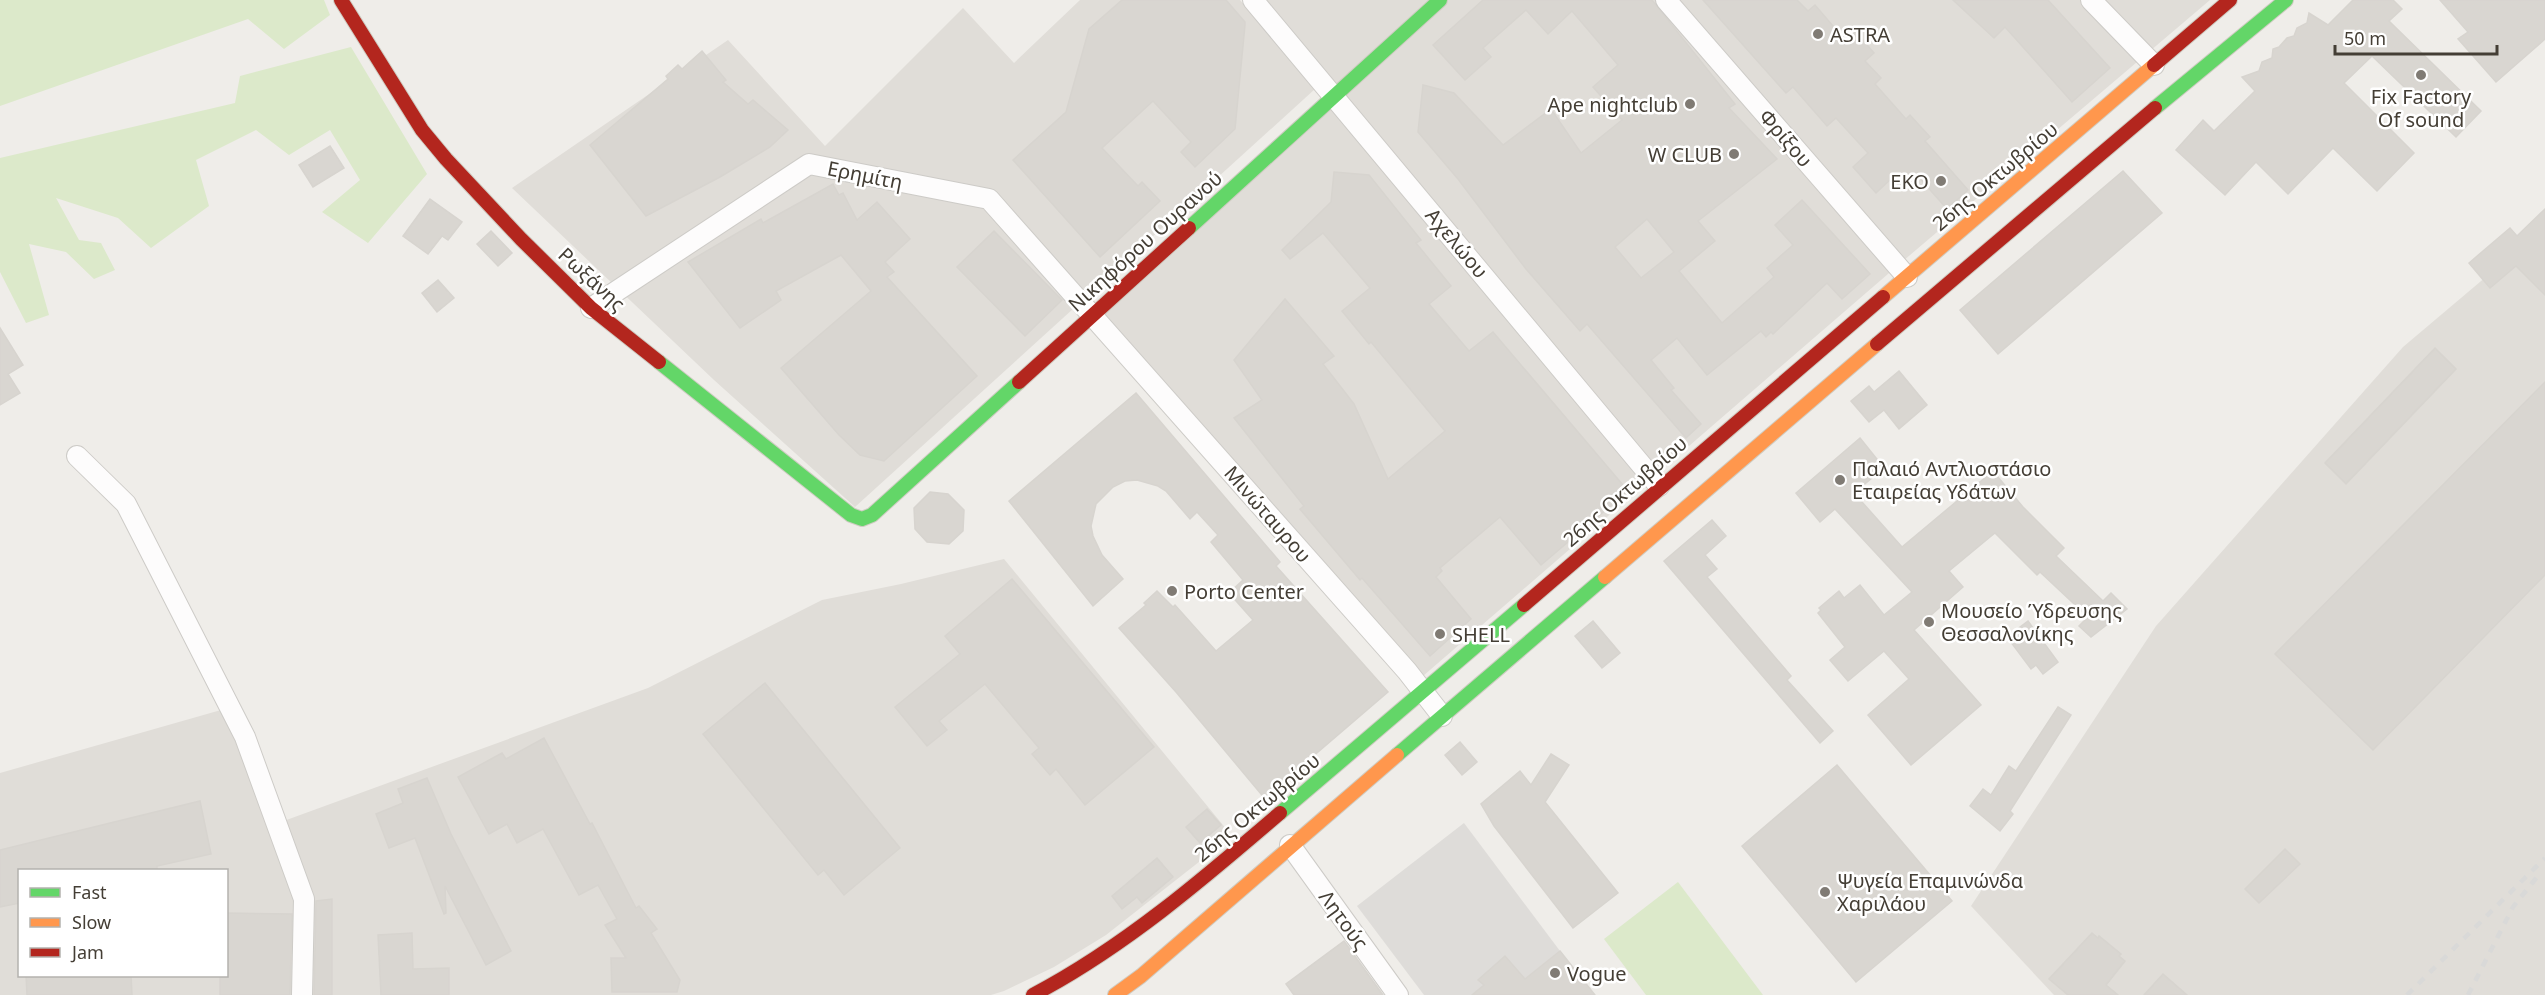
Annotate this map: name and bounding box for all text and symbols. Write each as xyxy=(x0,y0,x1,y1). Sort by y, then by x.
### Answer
scale bar xyxy=(2335,18,2497,56)
place label: ASTRA xyxy=(1830,21,1890,48)
text: 50 m xyxy=(2344,26,2386,50)
marker: ASTRA xyxy=(1811,27,1825,41)
marker: Fix Factory Of sound xyxy=(2414,68,2428,82)
place label: Fix Factory Of sound xyxy=(2371,83,2472,133)
place label: Ape nightclub xyxy=(1548,91,1678,118)
marker: Ape nightclub xyxy=(1683,97,1697,111)
street label: Φρίξου xyxy=(1753,103,1819,173)
street label: 26ης Οκτωβρίου xyxy=(1926,115,2064,237)
place label: W CLUB xyxy=(1648,141,1722,168)
marker: W CLUB xyxy=(1727,147,1741,161)
street label: Ερημίτη xyxy=(825,154,905,196)
street label: Νικηφόρου Ουρανού xyxy=(1062,164,1228,318)
place label: EKO xyxy=(1890,168,1929,195)
marker: EKO xyxy=(1934,174,1948,188)
street label: Αχελώου xyxy=(1420,202,1494,284)
street label: Ρωξάνης xyxy=(553,241,631,317)
street label: 26ης Οκτωβρίου xyxy=(1557,430,1693,552)
place label: Παλαιό Αντλιοστάσιο Εταιρείας Υδάτων xyxy=(1852,455,2051,505)
street label: Μινώταυρου xyxy=(1218,460,1318,568)
marker: Παλαιό Αντλιοστάσιο Εταιρείας Υδάτων xyxy=(1833,473,1847,487)
place label: Porto Center xyxy=(1184,578,1304,605)
marker: Porto Center xyxy=(1165,584,1179,598)
place label: Μουσείο Ύδρευσης Θεσσαλονίκης xyxy=(1941,597,2122,647)
marker: Μουσείο Ύδρευσης Θεσσαλονίκης xyxy=(1922,615,1936,629)
place label: SHELL xyxy=(1452,621,1510,648)
marker: SHELL xyxy=(1433,627,1447,641)
street label: 26ης Οκτωβρίου xyxy=(1188,746,1326,868)
place label: Ψυγεία Επαμινώνδα Χαριλάου xyxy=(1837,867,2024,917)
legend xyxy=(18,869,228,977)
text: Fast xyxy=(72,880,107,904)
street label: Λητούς xyxy=(1313,885,1375,955)
marker: Ψυγεία Επαμινώνδα Χαριλάου xyxy=(1818,885,1832,899)
text: Slow xyxy=(72,910,111,934)
text: Jam xyxy=(70,940,104,964)
place label: Vogue xyxy=(1567,960,1627,987)
marker: Vogue xyxy=(1548,966,1562,980)

